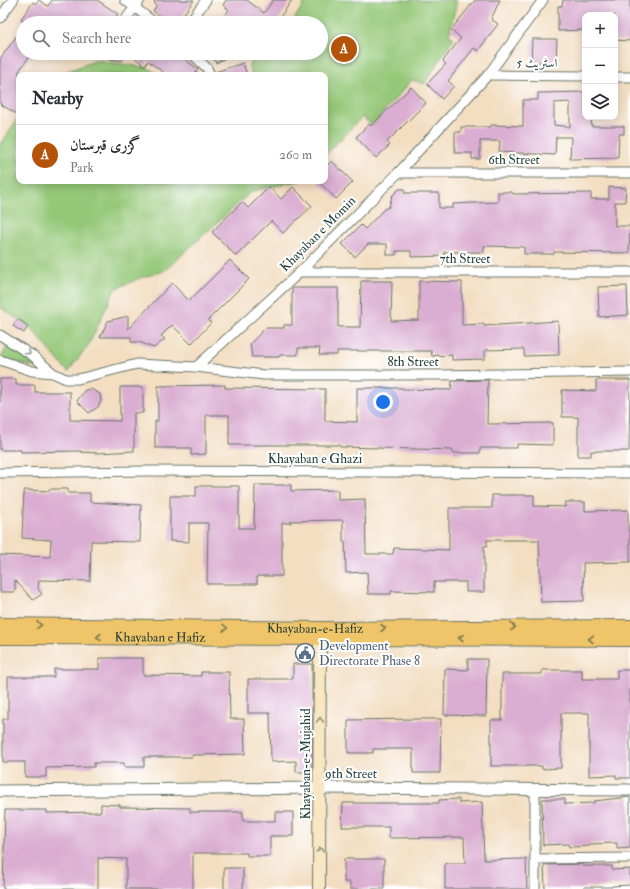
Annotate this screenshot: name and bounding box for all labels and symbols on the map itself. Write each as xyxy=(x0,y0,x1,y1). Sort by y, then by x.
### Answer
pin: A xyxy=(331,34,357,64)
street label: اسٹریٹ 5 xyxy=(516,55,558,71)
street label: 6th Street xyxy=(488,152,540,168)
street label: Khayaban e Momin xyxy=(277,193,360,276)
street label: 7th Street xyxy=(439,251,491,267)
one-way arrow xyxy=(24,347,31,355)
street label: 8th Street xyxy=(387,354,439,370)
your location xyxy=(373,392,393,412)
street label: Khayaban e Ghazi xyxy=(268,451,363,468)
street label: Khayaban-e-Hafiz xyxy=(267,620,364,638)
one-way arrow xyxy=(36,621,42,629)
one-way arrow xyxy=(222,623,228,632)
one-way arrow xyxy=(510,623,516,631)
one-way arrow xyxy=(380,624,386,632)
street label: Khayaban e Hafiz xyxy=(114,629,206,646)
one-way arrow xyxy=(96,633,102,641)
one-way arrow xyxy=(458,634,464,642)
one-way arrow xyxy=(588,635,594,643)
place label: Development Directorate Phase 8 xyxy=(319,638,420,669)
public building icon: Development Directorate Phase 8 xyxy=(294,642,316,664)
street label: Khayaban-e-Mujahid xyxy=(298,708,315,820)
one-way arrow xyxy=(316,717,324,723)
street label: 9th Street xyxy=(324,766,377,782)
one-way arrow xyxy=(316,847,324,853)

